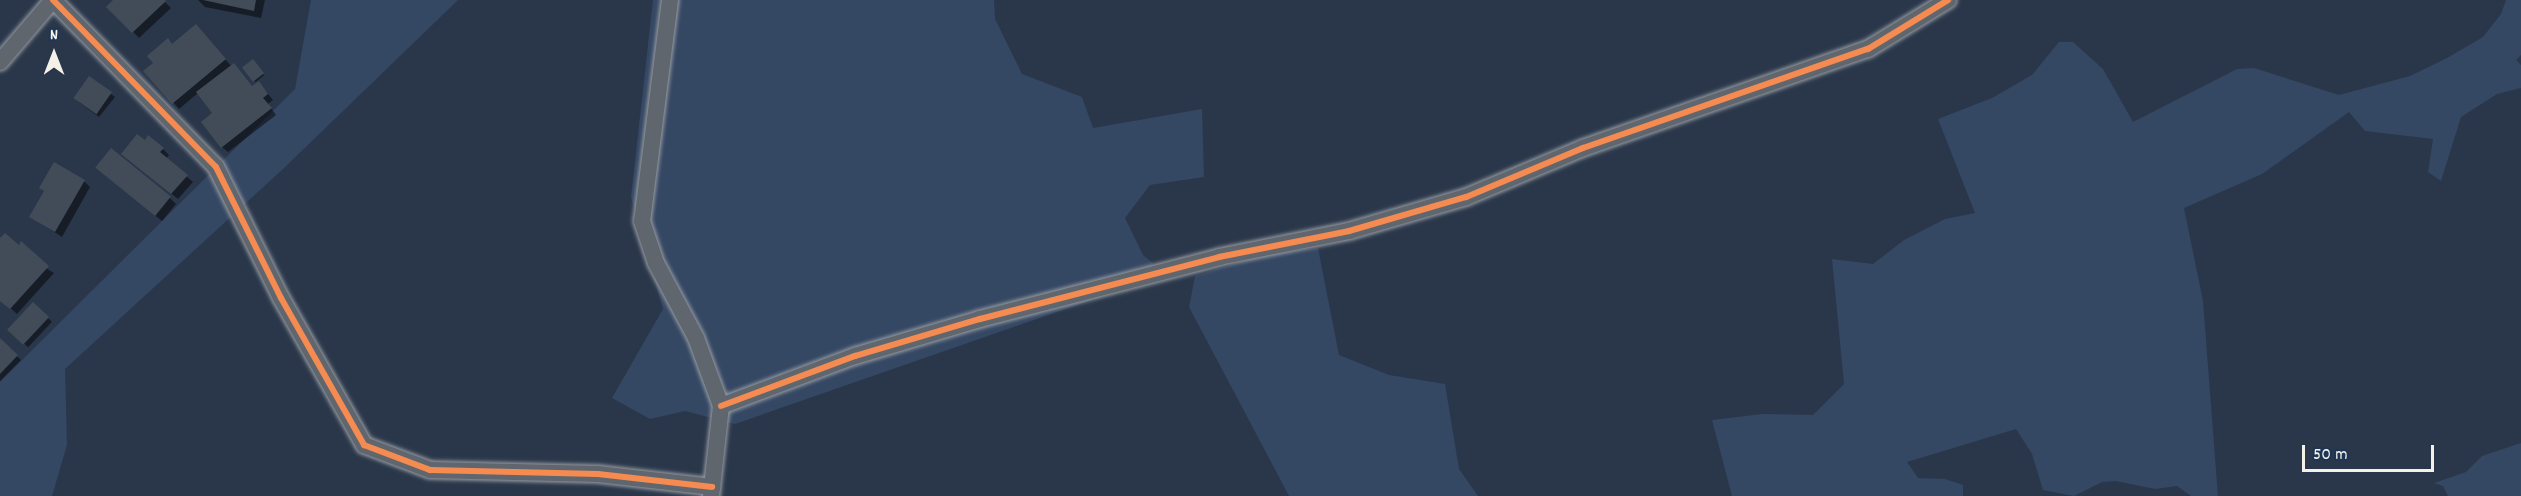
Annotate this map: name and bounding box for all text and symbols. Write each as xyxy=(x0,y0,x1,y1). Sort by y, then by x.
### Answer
north arrow xyxy=(24,24,84,84)
text: N xyxy=(50,24,58,47)
scale bar xyxy=(2305,433,2437,471)
text: 50 m xyxy=(2313,443,2348,468)

